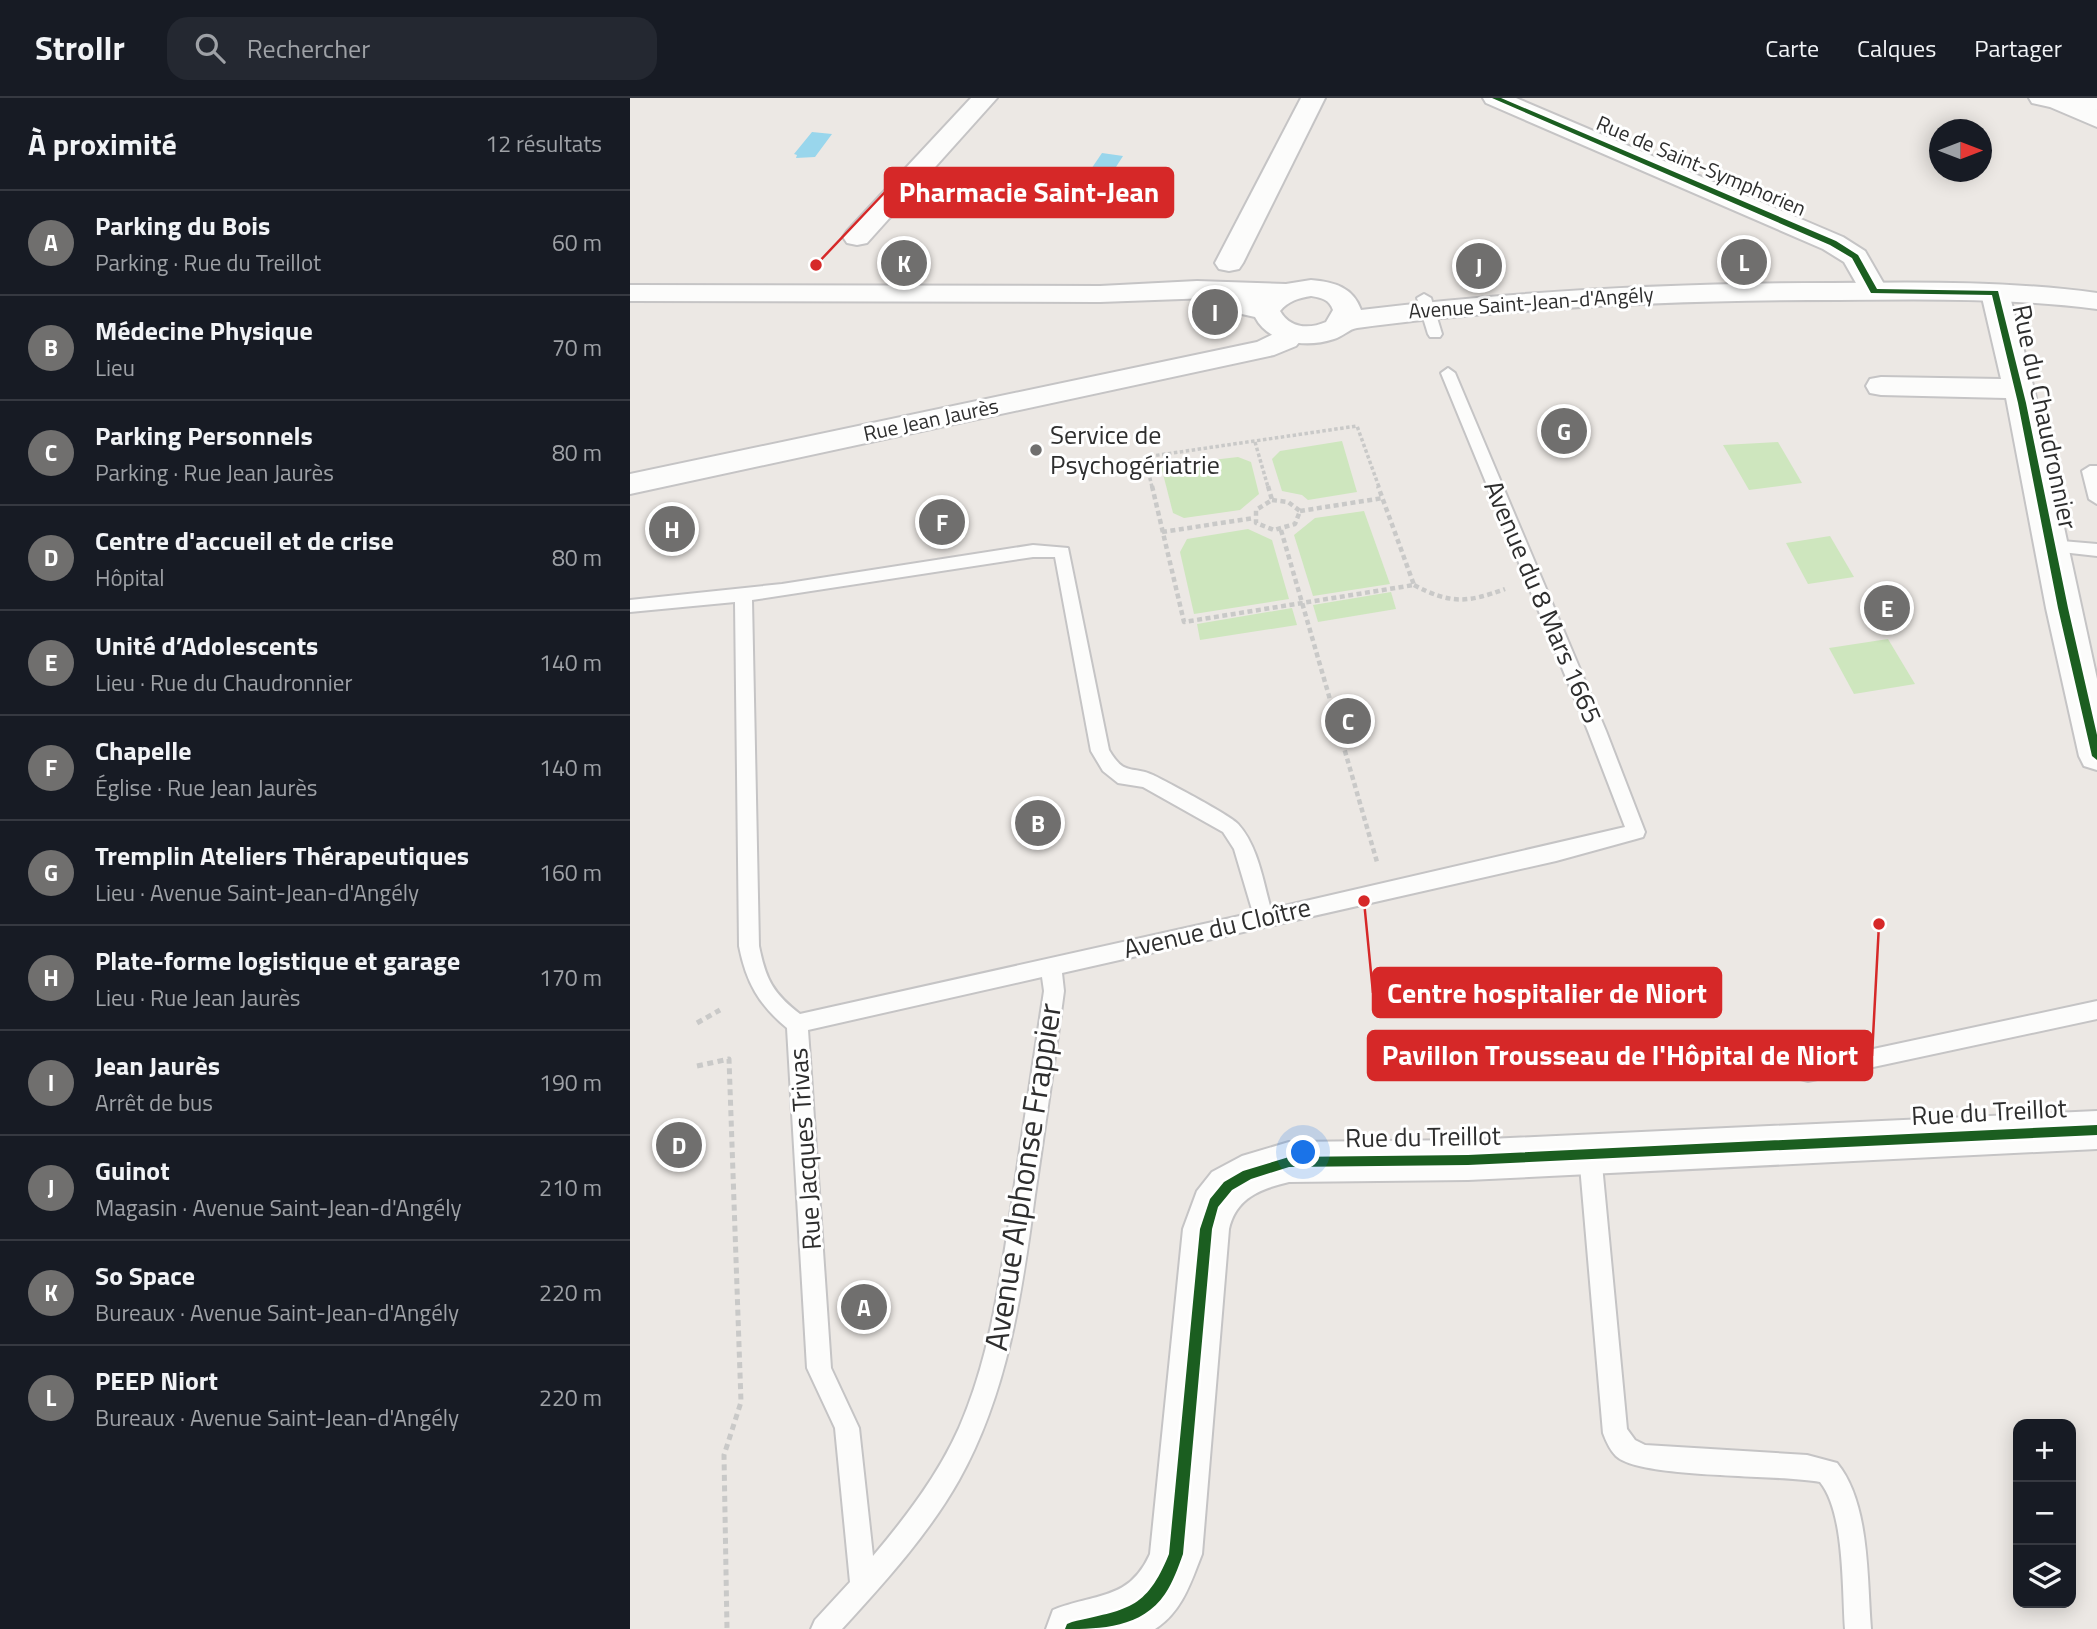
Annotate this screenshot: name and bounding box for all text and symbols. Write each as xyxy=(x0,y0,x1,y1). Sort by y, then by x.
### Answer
search box xyxy=(167,17,657,80)
text: Strollr xyxy=(35,23,125,73)
icon: search xyxy=(191,29,229,67)
text: Rechercher xyxy=(247,29,370,68)
text: Carte xyxy=(1765,30,1819,66)
text: Calques xyxy=(1857,30,1936,66)
text: Partager xyxy=(1974,30,2062,66)
street label: Rue de Saint-Symphorien xyxy=(1592,106,1811,224)
north arrow xyxy=(1929,119,1992,182)
text: À proximité xyxy=(28,121,177,167)
text: 12 résultats xyxy=(485,126,602,161)
callout: Pharmacie Saint-Jean xyxy=(885,168,1173,217)
text: Pharmacie Saint-Jean xyxy=(899,170,1159,213)
text: Parking du Bois xyxy=(95,206,270,245)
text: A xyxy=(44,225,58,260)
text: 60 m xyxy=(552,225,602,260)
pin: L xyxy=(1721,236,1767,288)
pin: K xyxy=(881,237,927,289)
pin: J xyxy=(1456,240,1502,292)
text: Parking · Rue du Treillot xyxy=(95,245,321,280)
street label: Avenue Saint-Jean-d'Angély xyxy=(1407,277,1655,327)
pin: I xyxy=(1192,286,1238,338)
street label: Rue du Chaudronnier xyxy=(2003,301,2088,533)
text: Médecine Physique xyxy=(95,311,313,350)
text: B xyxy=(44,330,58,365)
text: 70 m xyxy=(552,330,602,365)
text: Lieu xyxy=(95,350,135,385)
street label: Rue Jean Jaurès xyxy=(860,389,1001,449)
pin: G xyxy=(1541,405,1587,457)
place label: Service de Psychogériatrie xyxy=(1050,415,1220,484)
text: Parking Personnels xyxy=(95,416,313,455)
text: C xyxy=(45,435,57,470)
text: 80 m xyxy=(552,435,602,470)
marker: Service de Psychogériatrie xyxy=(1028,442,1044,458)
text: Parking · Rue Jean Jaurès xyxy=(95,455,334,490)
street label: Avenue du 8 Mars 1665 xyxy=(1475,474,1612,729)
pin: F xyxy=(919,496,965,548)
pin: H xyxy=(649,503,695,555)
text: Centre d'accueil et de crise xyxy=(95,521,394,560)
text: D xyxy=(44,540,58,575)
text: 80 m xyxy=(552,540,602,575)
text: Hôpital xyxy=(95,560,165,595)
pin: E xyxy=(1864,582,1910,634)
text: Unité d’Adolescents xyxy=(95,626,318,665)
text: E xyxy=(45,645,57,680)
text: 140 m xyxy=(539,645,602,680)
text: Lieu · Rue du Chaudronnier xyxy=(95,665,352,700)
pin: C xyxy=(1325,695,1371,747)
text: Chapelle xyxy=(95,731,192,770)
text: F xyxy=(45,750,57,785)
text: 140 m xyxy=(539,750,602,785)
text: Église · Rue Jean Jaurès xyxy=(95,770,317,805)
pin: B xyxy=(1015,797,1061,849)
text: Tremplin Ateliers Thérapeutiques xyxy=(95,836,469,875)
text: G xyxy=(44,855,58,890)
text: 160 m xyxy=(539,855,602,890)
text: Lieu · Avenue Saint-Jean-d'Angély xyxy=(95,875,419,910)
street label: Avenue du Cloître xyxy=(1119,887,1314,968)
text: Plate-forme logistique et garage xyxy=(95,941,460,980)
text: H xyxy=(43,960,59,995)
text: 170 m xyxy=(539,960,602,995)
callout: Centre hospitalier de Niort xyxy=(1373,968,1721,1017)
text: Centre hospitalier de Niort xyxy=(1387,971,1707,1014)
text: Lieu · Rue Jean Jaurès xyxy=(95,980,300,1015)
street label: Avenue Alphonse Frappier xyxy=(971,1000,1073,1354)
callout: Pavillon Trousseau de l'Hôpital de Niort xyxy=(1368,1031,1872,1080)
text: Pavillon Trousseau de l'Hôpital de Niort xyxy=(1382,1033,1858,1076)
text: Jean Jaurès xyxy=(95,1046,220,1085)
street label: Rue Jacques Trivas xyxy=(778,1047,831,1251)
text: I xyxy=(48,1065,54,1100)
text: 190 m xyxy=(539,1065,602,1100)
text: Arrêt de bus xyxy=(95,1085,213,1120)
street label: Rue du Treillot xyxy=(1910,1088,2068,1135)
street label: Rue du Treillot xyxy=(1345,1116,1501,1157)
pin: D xyxy=(656,1119,702,1171)
your location xyxy=(1286,1135,1320,1169)
text: Guinot xyxy=(95,1151,170,1190)
text: J xyxy=(48,1170,54,1205)
text: 210 m xyxy=(539,1170,602,1205)
text: Magasin · Avenue Saint-Jean-d'Angély xyxy=(95,1190,462,1225)
text: So Space xyxy=(95,1256,195,1295)
text: K xyxy=(44,1275,58,1310)
text: 220 m xyxy=(539,1275,602,1310)
pin: A xyxy=(841,1281,887,1333)
text: Bureaux · Avenue Saint-Jean-d'Angély xyxy=(95,1295,459,1330)
text: PEEP Niort xyxy=(95,1361,218,1400)
text: L xyxy=(46,1380,56,1415)
text: 220 m xyxy=(539,1380,602,1415)
text: Bureaux · Avenue Saint-Jean-d'Angély xyxy=(95,1400,459,1435)
map controls xyxy=(2013,1419,2076,1608)
button: + xyxy=(2013,1419,2076,1482)
button: − xyxy=(2013,1482,2076,1545)
button: layers xyxy=(2013,1545,2076,1608)

